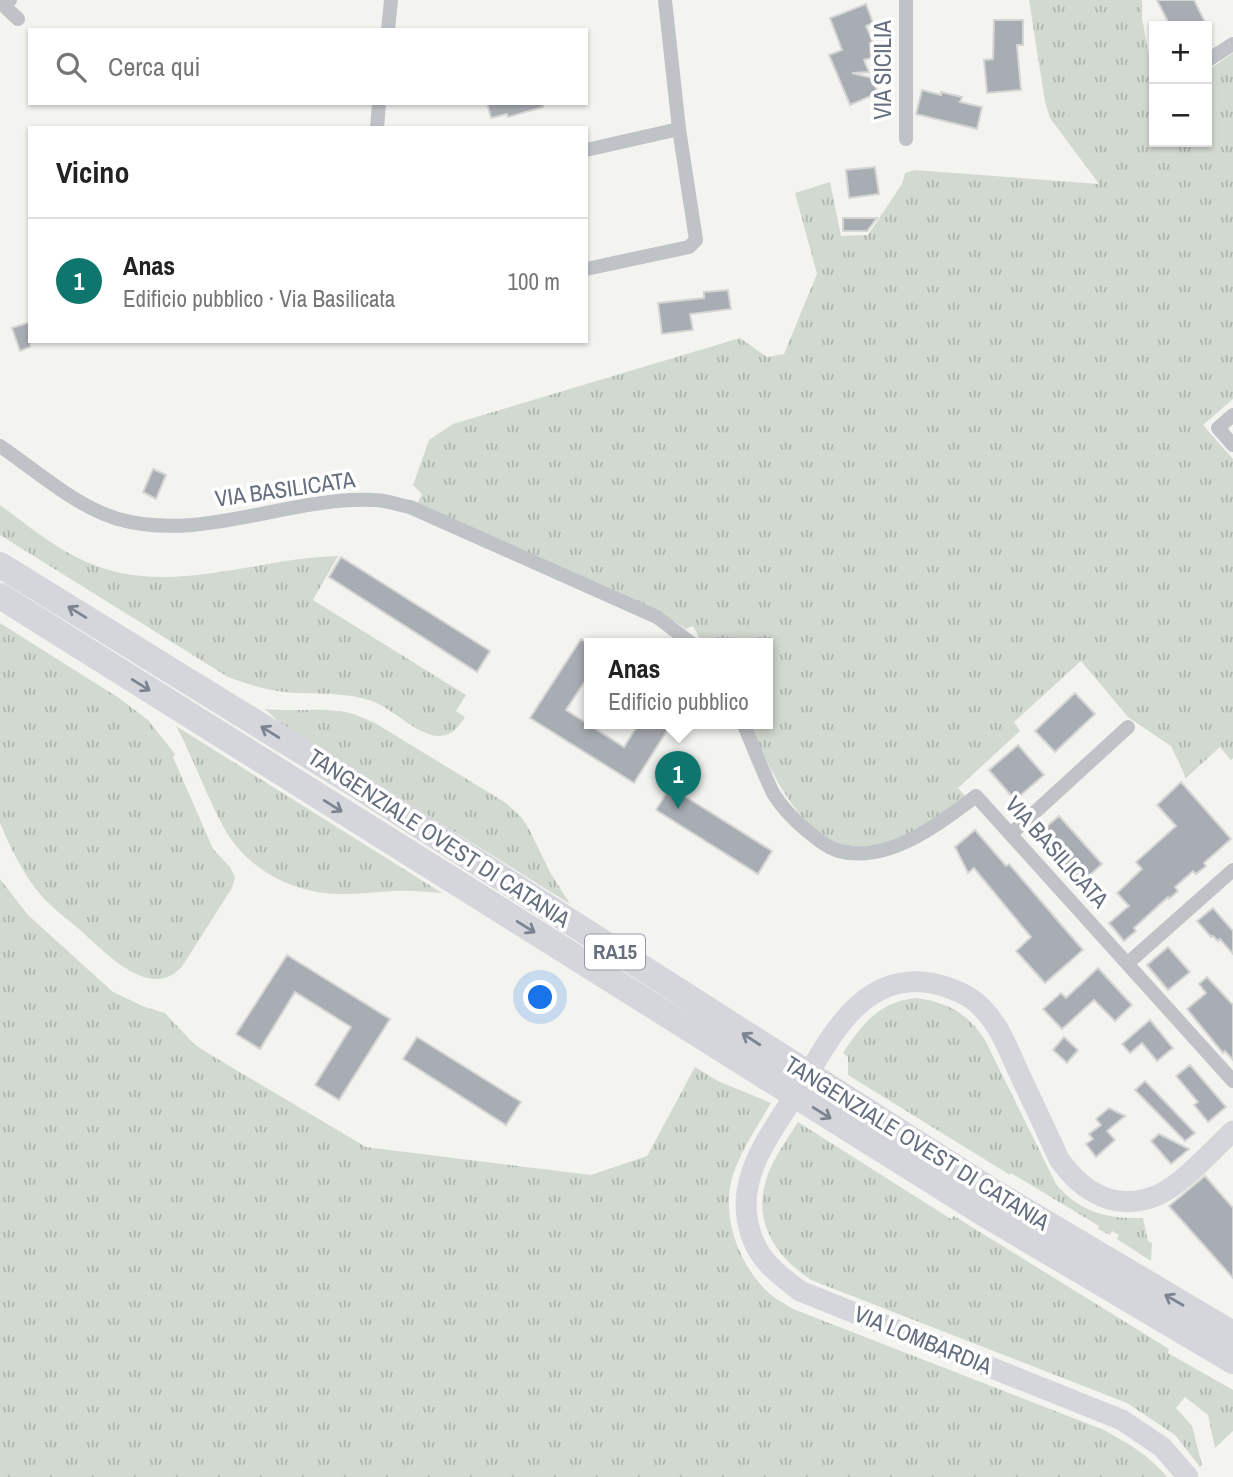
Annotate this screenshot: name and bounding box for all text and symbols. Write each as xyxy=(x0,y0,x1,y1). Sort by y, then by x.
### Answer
street label: VIA SICILIA xyxy=(867,20,898,120)
map controls xyxy=(1149,21,1212,147)
button: + xyxy=(1149,21,1212,84)
search box xyxy=(28,28,588,105)
icon: search xyxy=(52,48,90,86)
text: Cerca qui xyxy=(108,49,200,84)
button: − xyxy=(1149,84,1212,147)
text: Vicino xyxy=(56,152,129,192)
text: Anas xyxy=(123,248,175,283)
text: 1 xyxy=(74,266,84,297)
text: 100 m xyxy=(508,266,560,297)
text: Edificio pubblico · Via Basilicata xyxy=(123,283,395,314)
street label: VIA BASILICATA xyxy=(213,463,357,514)
one-way arrow xyxy=(67,605,87,619)
popup xyxy=(584,638,773,729)
text: Anas xyxy=(608,651,660,686)
one-way arrow xyxy=(130,678,150,692)
text: Edificio pubblico xyxy=(608,686,749,717)
one-way arrow xyxy=(261,724,281,738)
street label: TANGENZIALE OVEST DI CATANIA xyxy=(302,741,577,934)
pin: 1 xyxy=(655,751,701,809)
street label: VIA BASILICATA xyxy=(999,789,1116,915)
one-way arrow xyxy=(323,799,342,814)
one-way arrow xyxy=(515,920,535,934)
road number: RA15 xyxy=(585,934,645,970)
your location xyxy=(523,980,557,1014)
one-way arrow xyxy=(742,1032,761,1046)
street label: TANGENZIALE OVEST DI CATANIA xyxy=(779,1048,1056,1237)
one-way arrow xyxy=(812,1106,832,1120)
one-way arrow xyxy=(1164,1293,1184,1307)
street label: VIA LOMBARDIA xyxy=(850,1298,997,1381)

